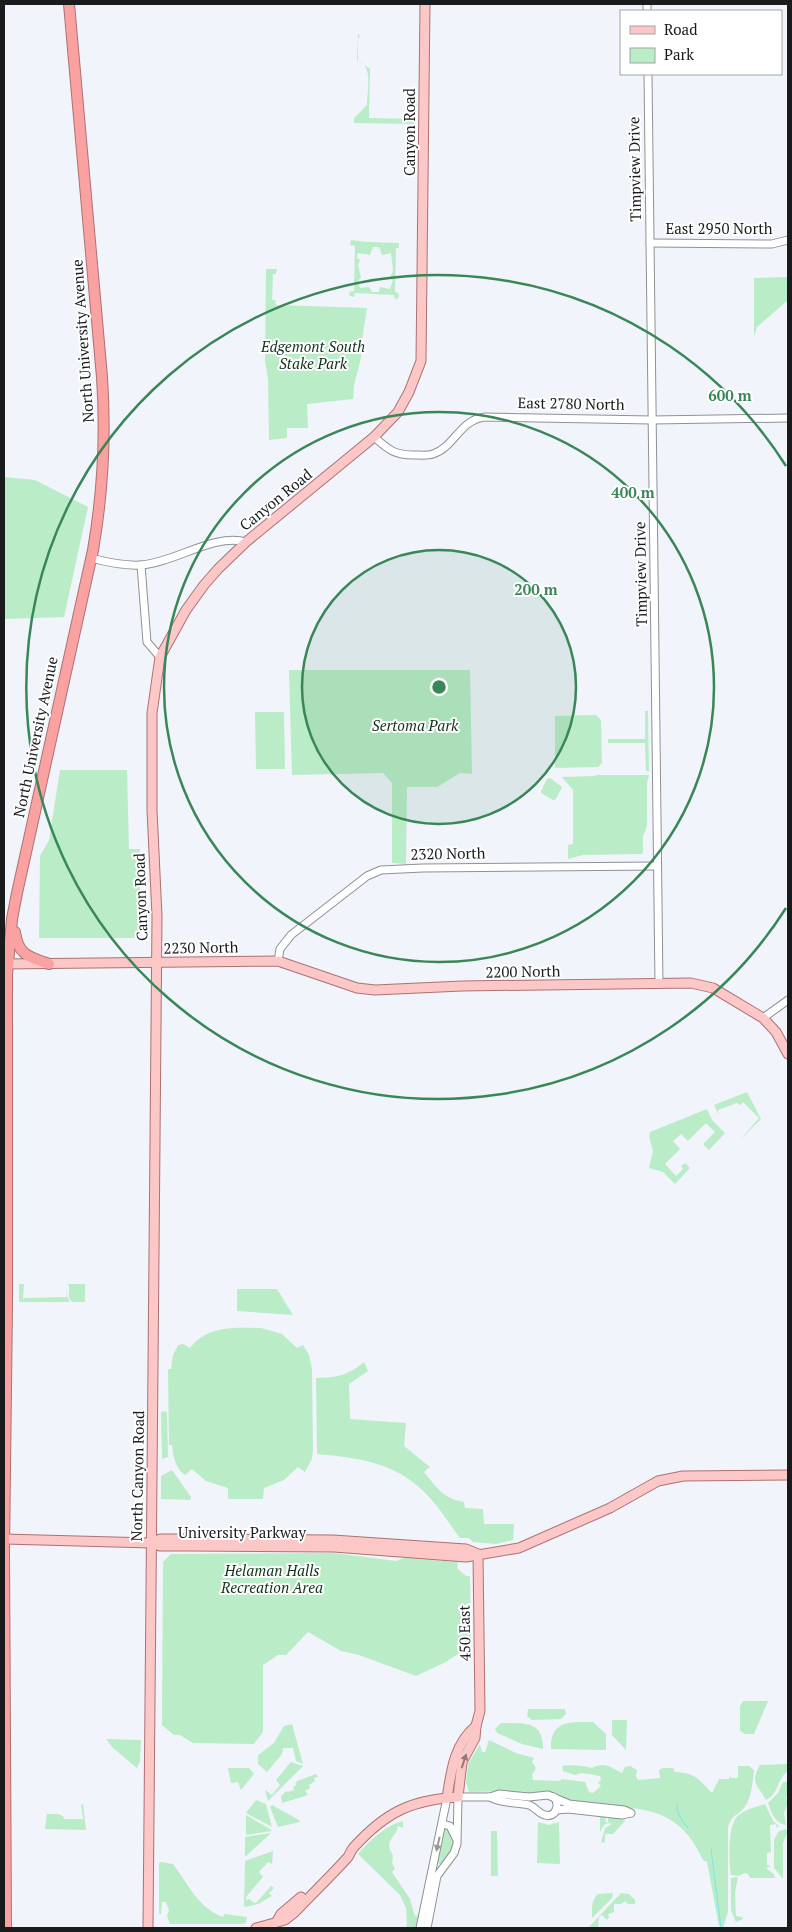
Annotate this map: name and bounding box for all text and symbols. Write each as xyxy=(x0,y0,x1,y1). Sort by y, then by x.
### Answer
legend xyxy=(620,10,782,75)
text: Road xyxy=(664,19,697,39)
text: Park xyxy=(664,44,694,64)
street label: Canyon Road xyxy=(399,88,419,176)
street label: Timpview Drive xyxy=(623,116,645,222)
street label: East 2950 North xyxy=(665,218,773,238)
street label: North University Avenue xyxy=(66,259,98,423)
park label: Edgemont South Stake Park xyxy=(260,336,365,373)
text: 600 m xyxy=(708,385,752,405)
street label: East 2780 North xyxy=(517,392,625,414)
street label: Canyon Road xyxy=(235,464,316,535)
text: 400 m xyxy=(611,482,655,502)
street label: Timpview Drive xyxy=(629,521,651,627)
text: 200 m xyxy=(514,579,558,599)
street label: North University Avenue xyxy=(8,655,62,819)
centre of rings xyxy=(430,678,448,696)
park label: Sertoma Park xyxy=(372,715,459,735)
street label: 2320 North xyxy=(410,842,486,864)
street label: Canyon Road xyxy=(128,853,152,941)
street label: 2230 North xyxy=(163,936,239,958)
street label: 2200 North xyxy=(485,960,561,982)
street label: North Canyon Road xyxy=(126,1410,148,1542)
street label: University Parkway xyxy=(178,1522,306,1542)
park label: Helaman Halls Recreation Area xyxy=(220,1560,323,1597)
street label: 450 East xyxy=(454,1604,474,1661)
one-way arrow xyxy=(460,1753,468,1768)
one-way arrow xyxy=(434,1836,442,1851)

